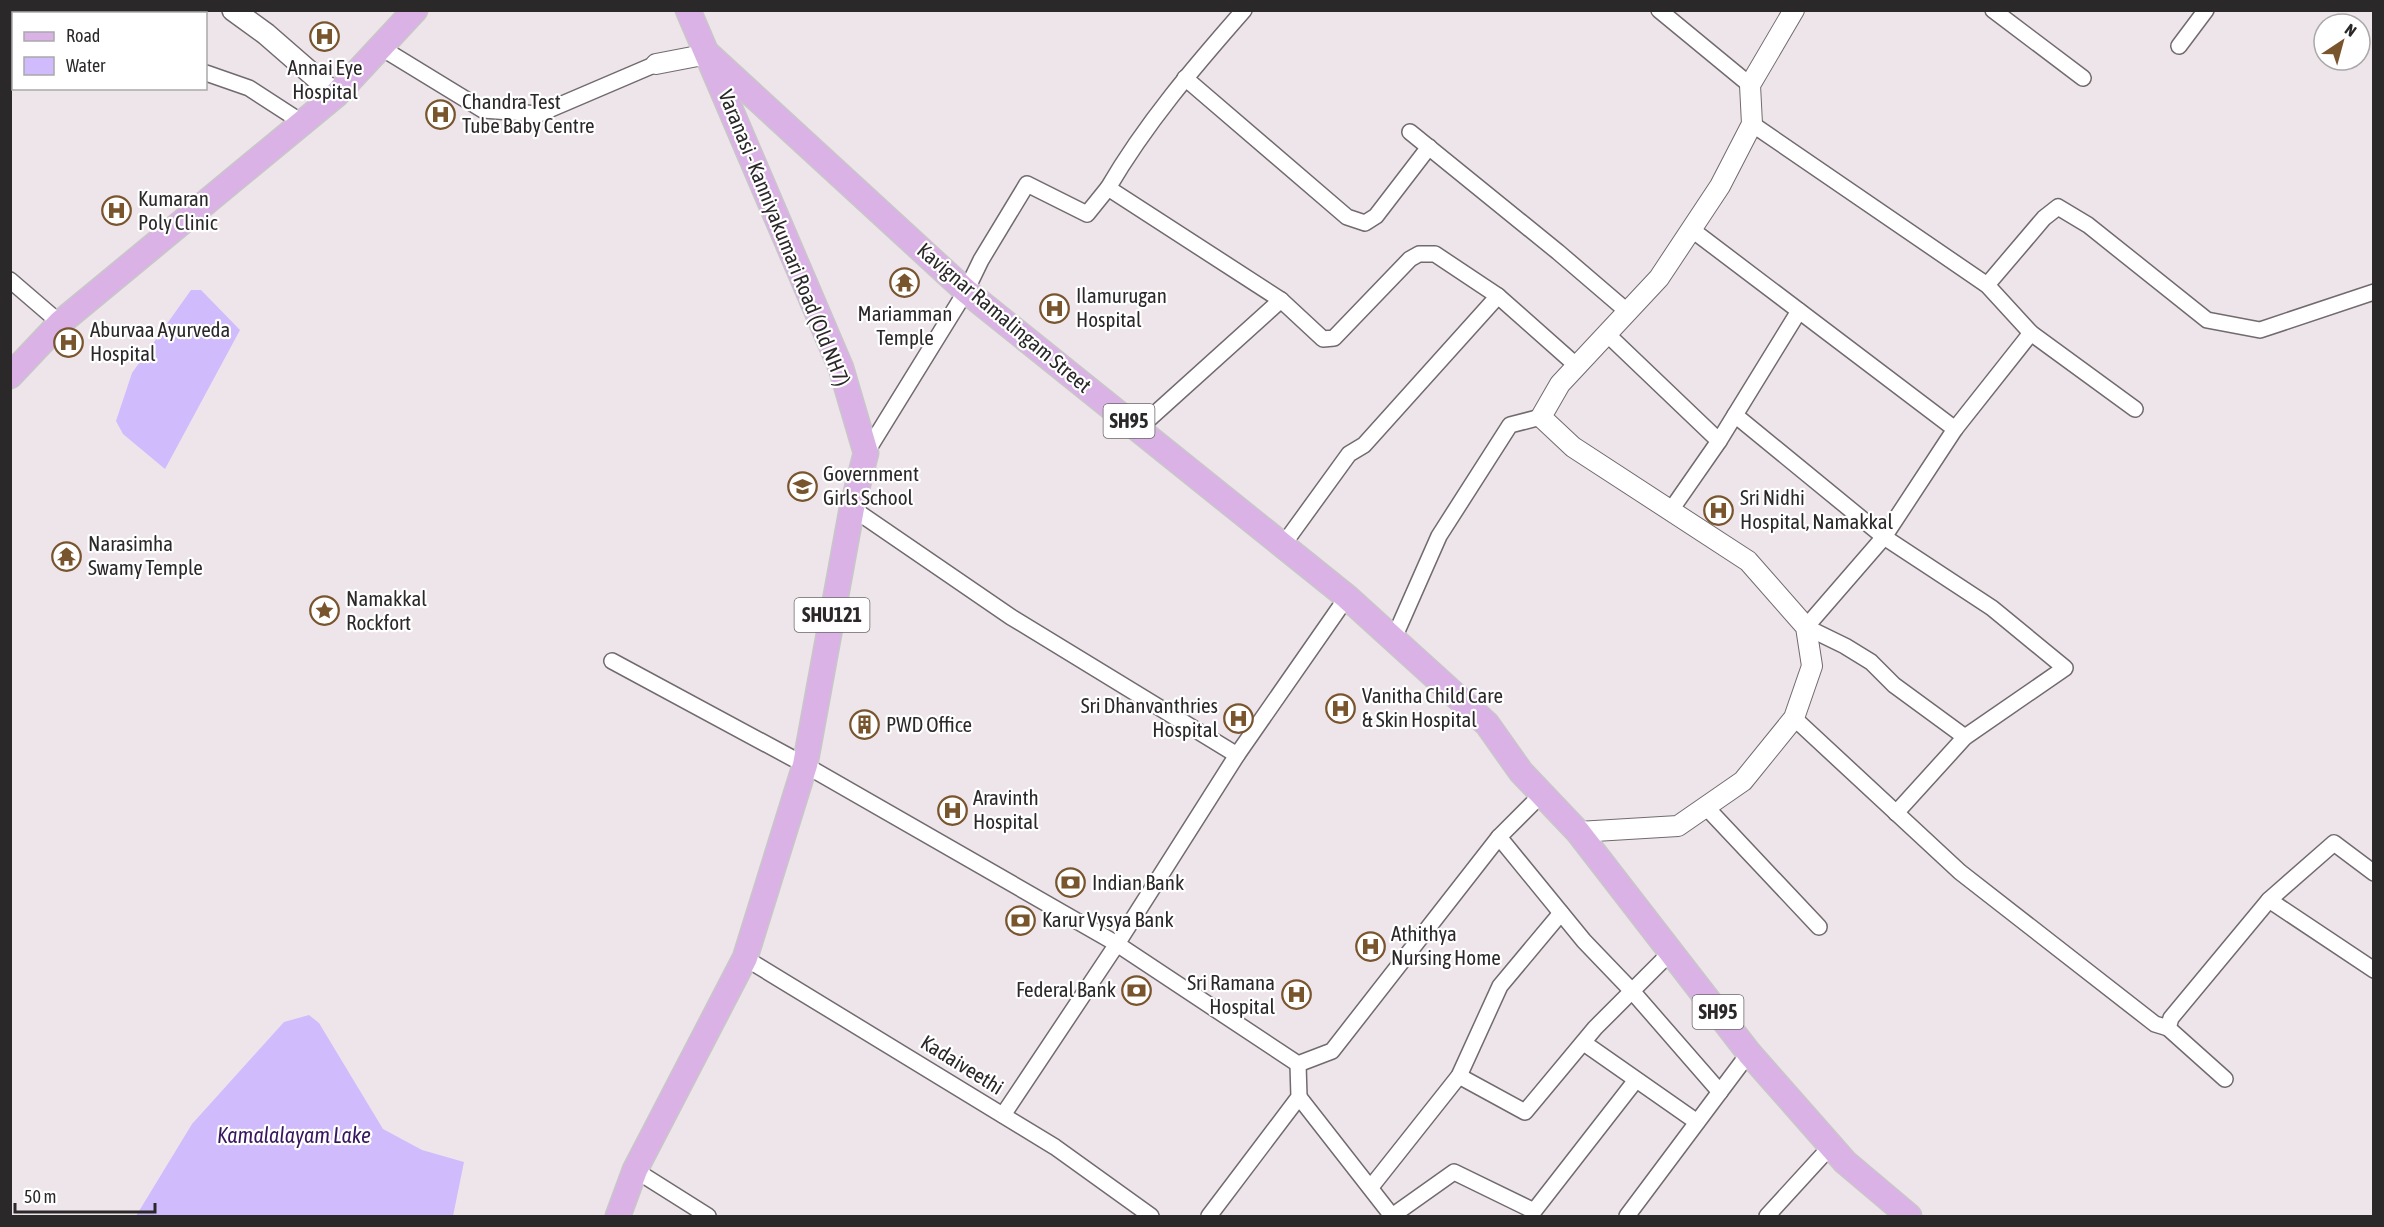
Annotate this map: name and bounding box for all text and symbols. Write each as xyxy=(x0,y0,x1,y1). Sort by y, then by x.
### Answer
legend xyxy=(12,12,207,90)
north arrow xyxy=(2312,12,2372,72)
text: N xyxy=(2342,20,2360,40)
hospital icon: Annai Eye Hospital xyxy=(309,21,341,53)
text: Road xyxy=(66,25,100,46)
text: Water xyxy=(66,55,106,76)
place label: Annai Eye Hospital xyxy=(287,55,363,103)
street label: Varanasi - Kanniyakumari Road (Old NH7) xyxy=(714,86,855,389)
place label: Chandra Test Tube Baby Centre xyxy=(462,89,595,137)
hospital icon: Chandra Test Tube Baby Centre xyxy=(425,98,457,130)
place label: Kumaran Poly Clinic xyxy=(138,186,218,234)
hospital icon: Kumaran Poly Clinic xyxy=(101,195,133,227)
street label: Kavignar Ramalingam Street xyxy=(913,238,1096,397)
temple icon: Mariamman Temple xyxy=(889,267,921,299)
place label: Ilamurugan Hospital xyxy=(1076,283,1167,331)
hospital icon: Ilamurugan Hospital xyxy=(1039,292,1071,324)
place label: Mariamman Temple xyxy=(858,301,952,349)
place label: Aburvaa Ayurveda Hospital xyxy=(90,317,230,365)
hospital icon: Aburvaa Ayurveda Hospital xyxy=(53,326,85,358)
road number: SH95 xyxy=(1104,404,1154,438)
place label: Government Girls School xyxy=(823,461,919,509)
school or university icon: Government Girls School xyxy=(786,470,818,502)
place label: Sri Nidhi Hospital, Namakkal xyxy=(1740,485,1894,533)
hospital icon: Sri Nidhi Hospital, Namakkal xyxy=(1703,494,1735,526)
place label: Narasimha Swamy Temple xyxy=(88,531,203,579)
temple icon: Narasimha Swamy Temple xyxy=(51,540,83,572)
place label: Namakkal Rockfort xyxy=(346,586,427,634)
place icon: Namakkal Rockfort xyxy=(309,595,341,627)
road number: SHU121 xyxy=(794,598,870,632)
place label: Vanitha Child Care & Skin Hospital xyxy=(1362,683,1503,731)
hospital icon: Vanitha Child Care & Skin Hospital xyxy=(1325,692,1357,724)
place label: Sri Dhanvanthries Hospital xyxy=(1081,693,1218,741)
hospital icon: Sri Dhanvanthries Hospital xyxy=(1223,702,1255,734)
building icon: PWD Office xyxy=(849,709,881,741)
place label: PWD Office xyxy=(886,712,972,736)
place label: Aravinth Hospital xyxy=(973,785,1039,833)
hospital icon: Aravinth Hospital xyxy=(936,794,968,826)
bank icon: Indian Bank xyxy=(1055,867,1087,899)
place label: Indian Bank xyxy=(1092,870,1184,894)
bank icon: Karur Vysya Bank xyxy=(1005,904,1037,936)
place label: Karur Vysya Bank xyxy=(1042,907,1174,931)
place label: Athithya Nursing Home xyxy=(1391,921,1501,969)
hospital icon: Athithya Nursing Home xyxy=(1354,930,1386,962)
place label: Sri Ramana Hospital xyxy=(1187,970,1275,1018)
bank icon: Federal Bank xyxy=(1121,974,1153,1006)
place label: Federal Bank xyxy=(1016,977,1116,1001)
hospital icon: Sri Ramana Hospital xyxy=(1280,979,1312,1011)
road number: SH95 xyxy=(1692,995,1744,1029)
street label: Kadaiveethi xyxy=(917,1029,1008,1099)
water label: Kamalalayam Lake xyxy=(217,1122,371,1148)
scale bar xyxy=(15,1176,154,1214)
text: 50 m xyxy=(24,1186,56,1207)

